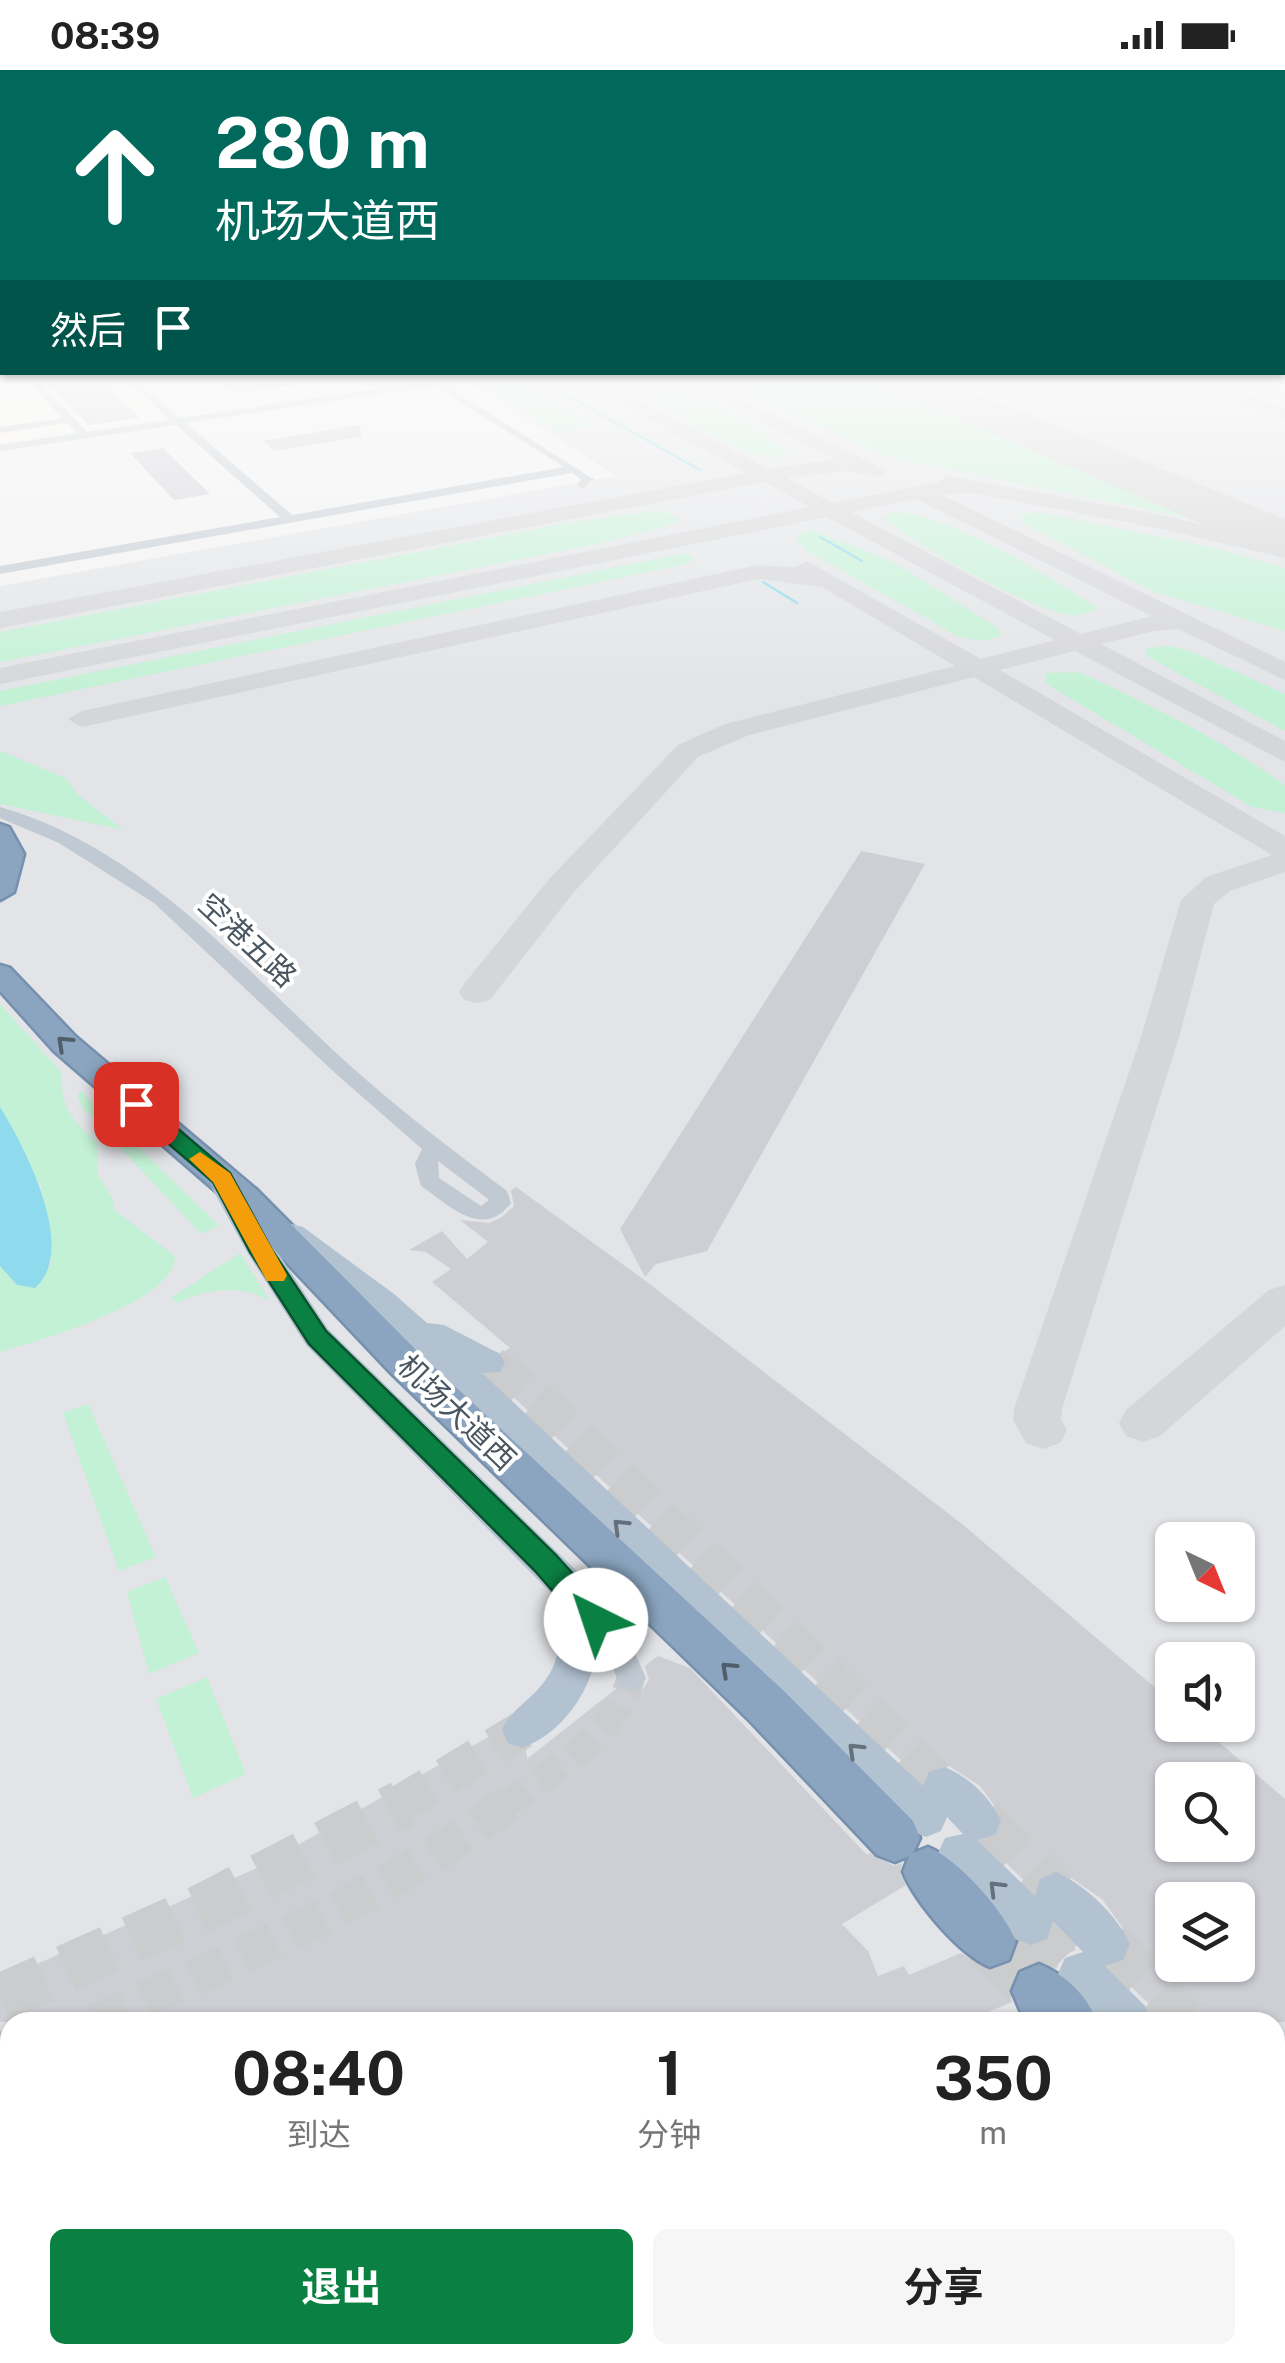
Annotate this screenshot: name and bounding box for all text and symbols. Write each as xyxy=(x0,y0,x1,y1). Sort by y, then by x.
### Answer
text: 08:39 xyxy=(50,13,160,58)
text: 280 m xyxy=(215,101,430,184)
icon: ahead xyxy=(50,110,180,240)
text: 机场大道西 xyxy=(215,194,440,247)
icon: arrive xyxy=(146,300,201,355)
text: 然后 xyxy=(50,308,126,353)
street label: 空港五路 xyxy=(192,886,304,994)
one-way arrow xyxy=(58,1037,76,1055)
pin xyxy=(94,1062,179,1147)
icon: arrive xyxy=(109,1077,164,1132)
street label: 机场大道西 xyxy=(391,1347,523,1477)
one-way arrow xyxy=(613,1520,631,1538)
north arrow xyxy=(1155,1522,1255,1622)
map controls xyxy=(1155,1522,1255,1982)
position arrow xyxy=(544,1568,648,1672)
button: sound xyxy=(1155,1642,1255,1742)
one-way arrow xyxy=(721,1663,740,1681)
one-way arrow xyxy=(849,1744,867,1762)
button: search xyxy=(1155,1762,1255,1862)
one-way arrow xyxy=(989,1882,1007,1900)
button: layers xyxy=(1155,1882,1255,1982)
text: 08:40 xyxy=(232,2038,405,2109)
text: 1 xyxy=(656,2038,682,2109)
text: 350 xyxy=(934,2043,1053,2114)
text: m xyxy=(979,2114,1007,2151)
text: 到达 xyxy=(287,2116,351,2153)
text: 分钟 xyxy=(637,2116,701,2153)
button: 退出 xyxy=(50,2229,633,2344)
button: 分享 xyxy=(653,2229,1235,2344)

